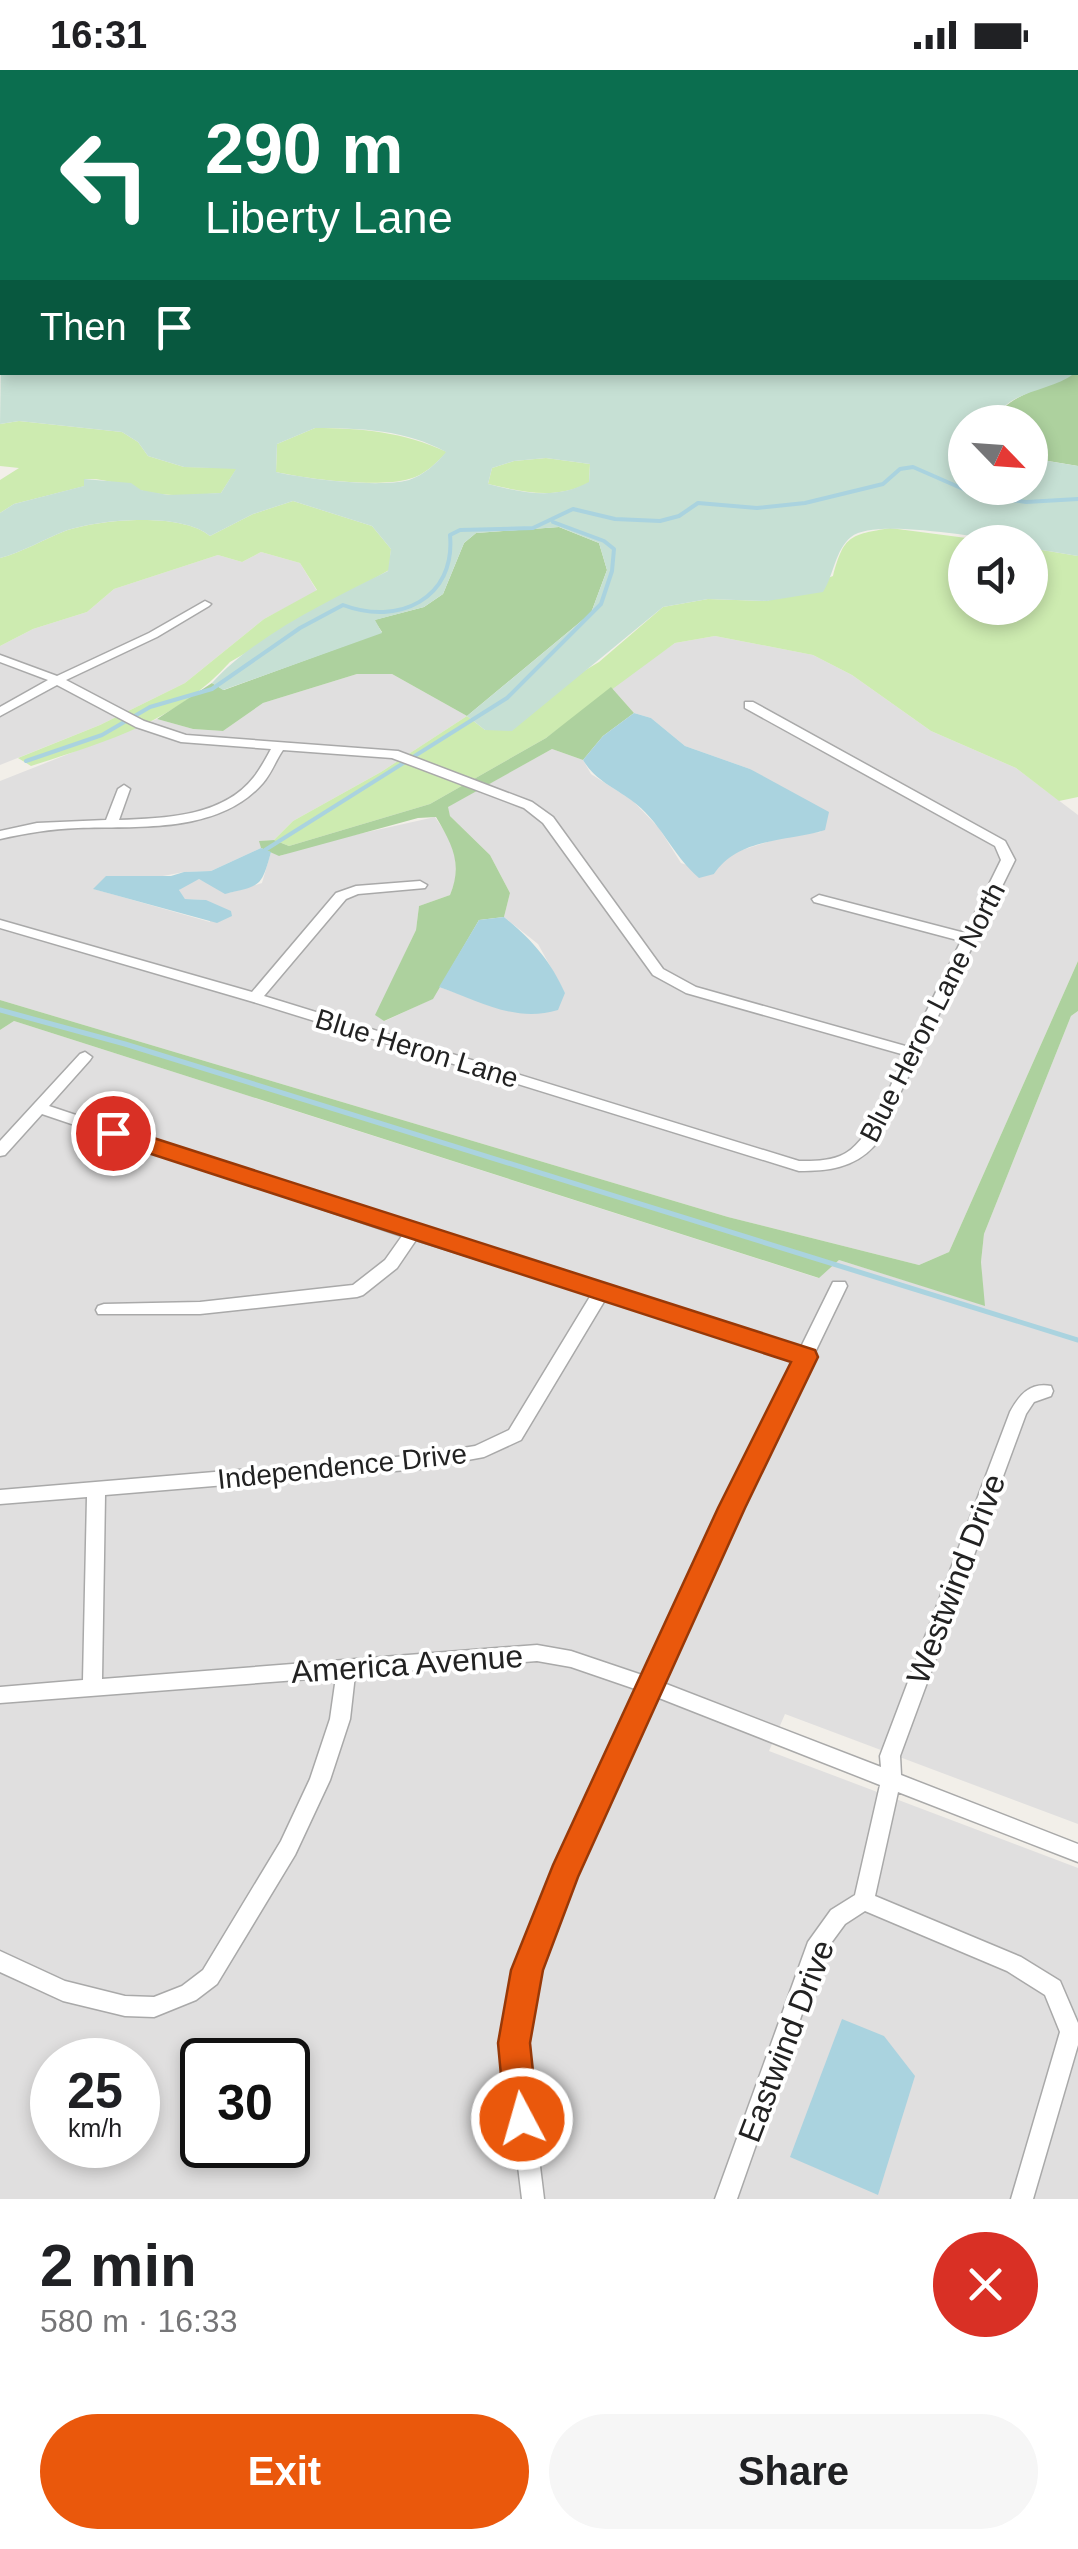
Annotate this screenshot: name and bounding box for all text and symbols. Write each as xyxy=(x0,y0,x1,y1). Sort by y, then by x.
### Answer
text: 16:31 xyxy=(50,14,147,56)
icon: left xyxy=(40,110,170,240)
text: 290 m xyxy=(205,110,403,188)
text: Liberty Lane xyxy=(205,192,453,243)
icon: arrive xyxy=(147,300,202,355)
text: Then xyxy=(40,306,127,348)
north arrow xyxy=(948,405,1048,505)
map controls xyxy=(948,405,1048,625)
button: sound xyxy=(948,525,1048,625)
street label: Blue Heron Lane North xyxy=(854,878,1011,1147)
street label: Blue Heron Lane xyxy=(312,1003,522,1094)
pin xyxy=(71,1091,156,1176)
icon: arrive xyxy=(86,1106,141,1161)
street label: Independence Drive xyxy=(216,1438,468,1495)
street label: Westwind Drive xyxy=(899,1469,1013,1689)
street label: America Avenue xyxy=(290,1638,524,1690)
street label: Eastwind Drive xyxy=(731,1935,841,2147)
speed limit sign: 30 xyxy=(180,2038,310,2168)
text: 25 xyxy=(67,2063,123,2119)
position arrow xyxy=(470,2067,574,2171)
text: km/h xyxy=(68,2114,122,2142)
text: 2 min xyxy=(40,2232,197,2299)
button: close xyxy=(933,2232,1038,2337)
text: 580 m · 16:33 xyxy=(40,2303,237,2339)
button: Exit xyxy=(40,2414,529,2529)
button: Share xyxy=(549,2414,1038,2529)

